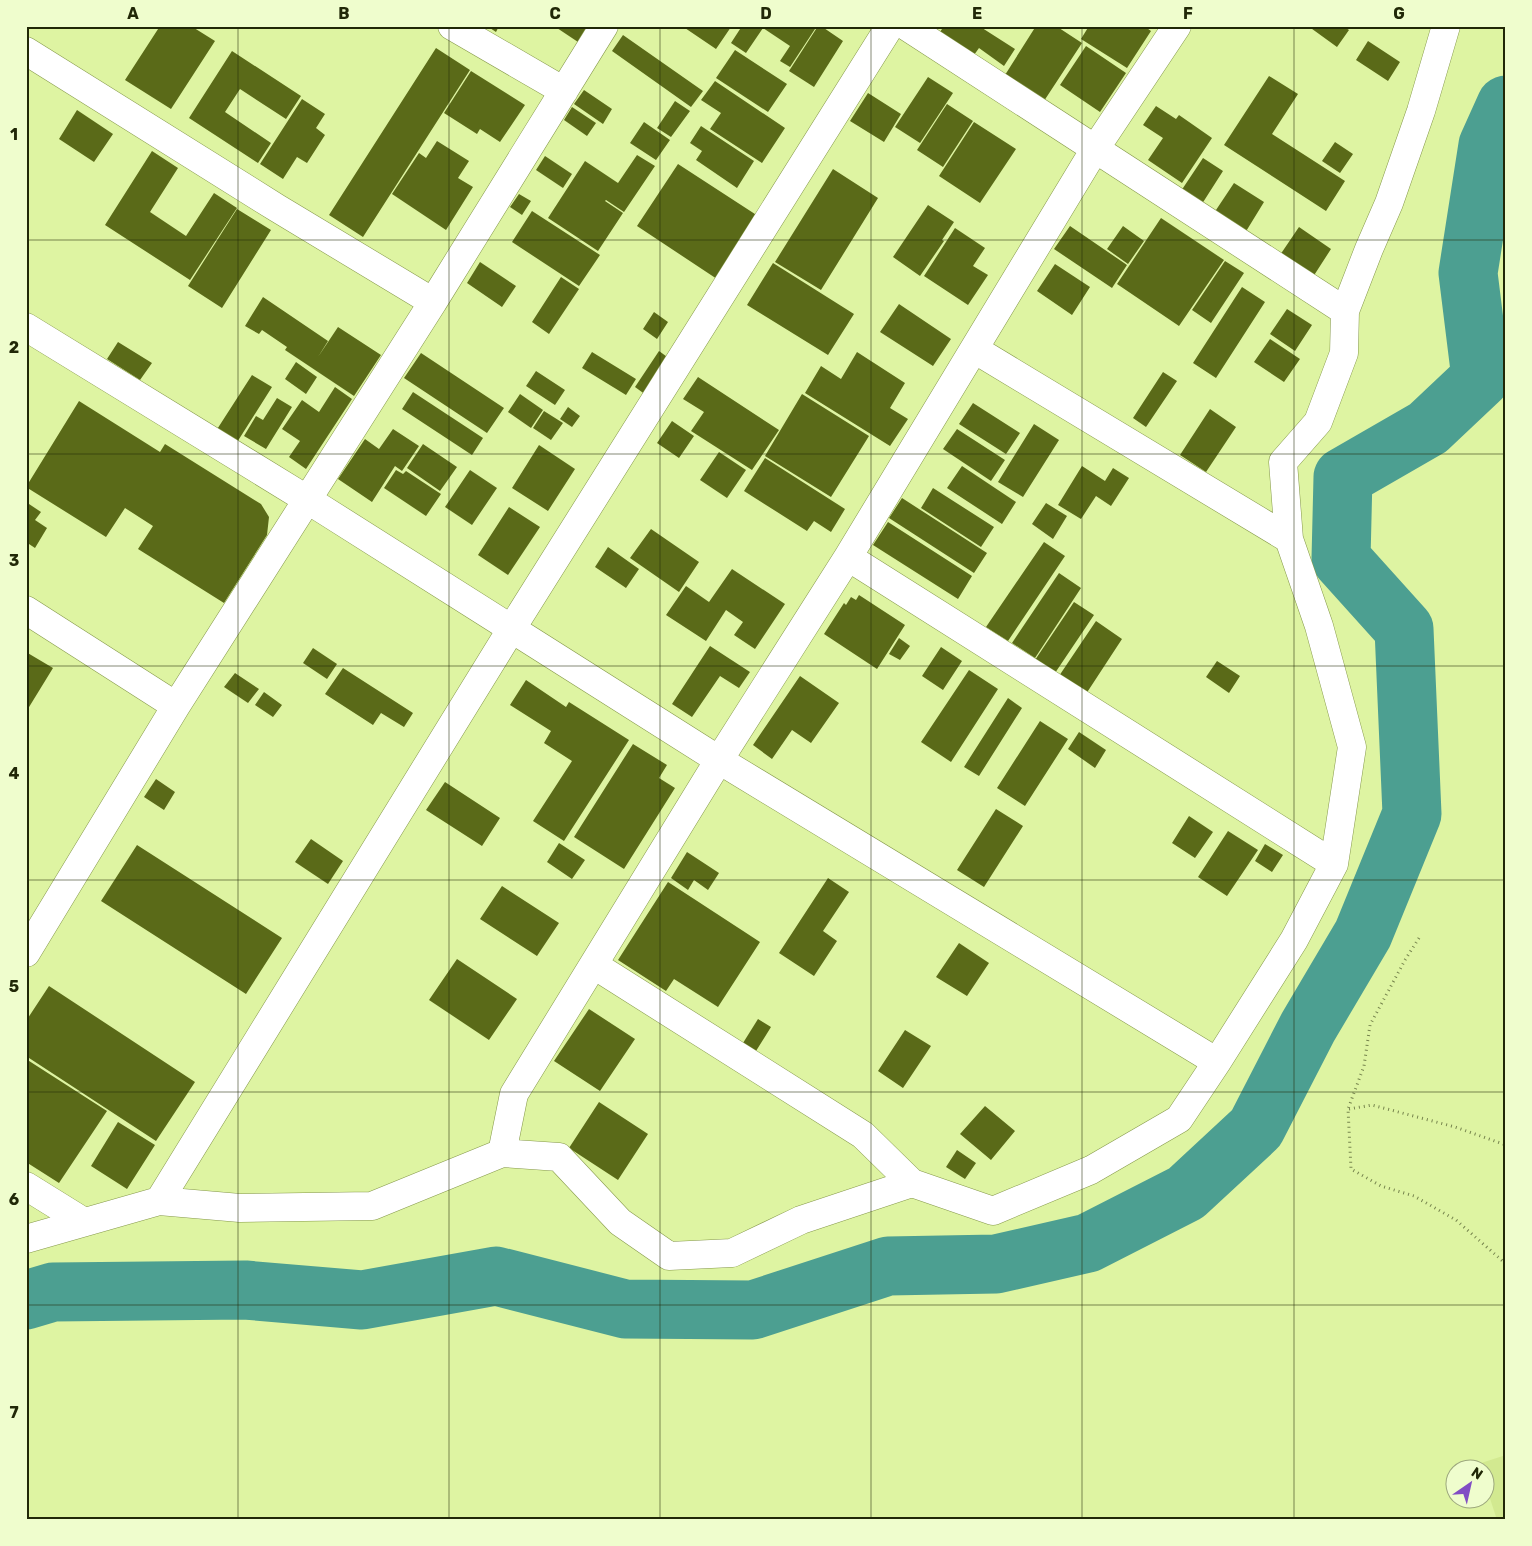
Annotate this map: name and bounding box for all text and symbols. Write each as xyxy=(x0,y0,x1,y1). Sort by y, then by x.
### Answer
text: A xyxy=(127,4,139,23)
text: B xyxy=(338,4,350,23)
text: C xyxy=(549,4,561,23)
text: D xyxy=(760,4,772,23)
text: E xyxy=(972,4,982,23)
text: F xyxy=(1183,4,1193,23)
text: G xyxy=(1393,4,1405,23)
text: 1 xyxy=(10,125,18,144)
text: 2 xyxy=(9,338,19,357)
text: 3 xyxy=(9,551,19,570)
text: 4 xyxy=(9,764,20,783)
text: 5 xyxy=(9,977,19,996)
text: 6 xyxy=(9,1190,19,1209)
text: 7 xyxy=(9,1403,19,1422)
north arrow xyxy=(1444,1458,1494,1508)
text: N xyxy=(1468,1464,1486,1484)

